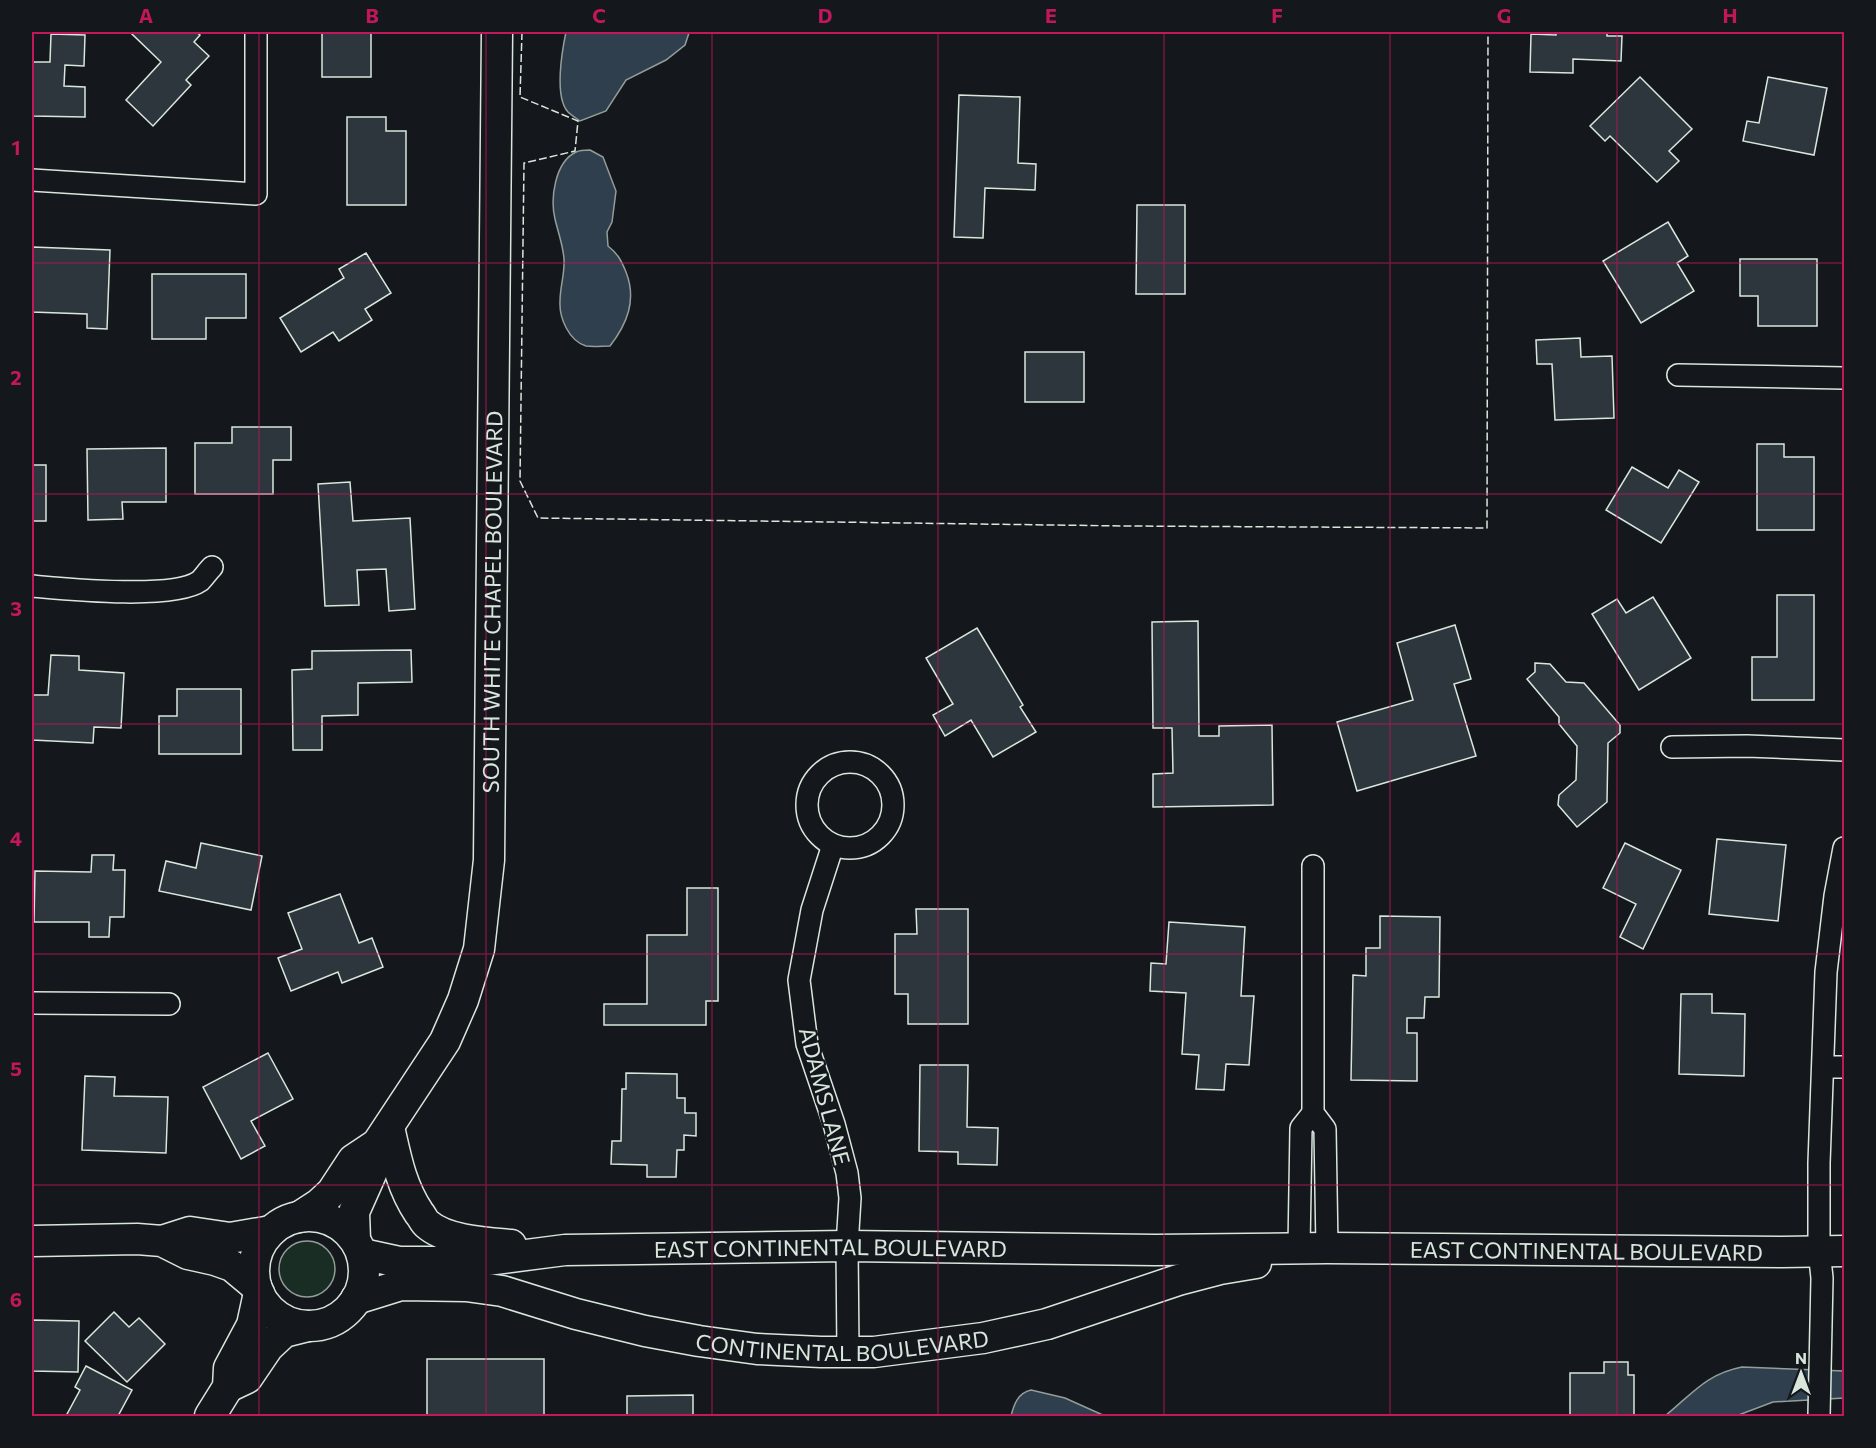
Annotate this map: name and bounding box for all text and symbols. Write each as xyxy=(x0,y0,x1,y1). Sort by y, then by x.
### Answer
text: A xyxy=(139,3,153,27)
text: B xyxy=(365,3,379,27)
text: C xyxy=(592,3,606,27)
text: D xyxy=(818,3,832,27)
text: E xyxy=(1045,3,1057,27)
text: F xyxy=(1271,3,1283,27)
text: G xyxy=(1497,3,1511,27)
text: H xyxy=(1723,3,1738,27)
text: 1 xyxy=(11,135,21,159)
text: 2 xyxy=(10,365,22,389)
street label: SOUTH WHITE CHAPEL BOULEVARD xyxy=(476,411,507,793)
text: 3 xyxy=(10,596,22,620)
text: 4 xyxy=(10,826,22,850)
street label: ADAMS LANE xyxy=(794,1024,856,1168)
text: 5 xyxy=(10,1056,22,1080)
street label: EAST CONTINENTAL BOULEVARD xyxy=(654,1232,1007,1262)
street label: EAST CONTINENTAL BOULEVARD xyxy=(1410,1235,1763,1265)
text: 6 xyxy=(10,1287,22,1311)
street label: CONTINENTAL BOULEVARD xyxy=(694,1324,990,1366)
north arrow xyxy=(1771,1343,1831,1403)
text: N xyxy=(1795,1348,1807,1367)

